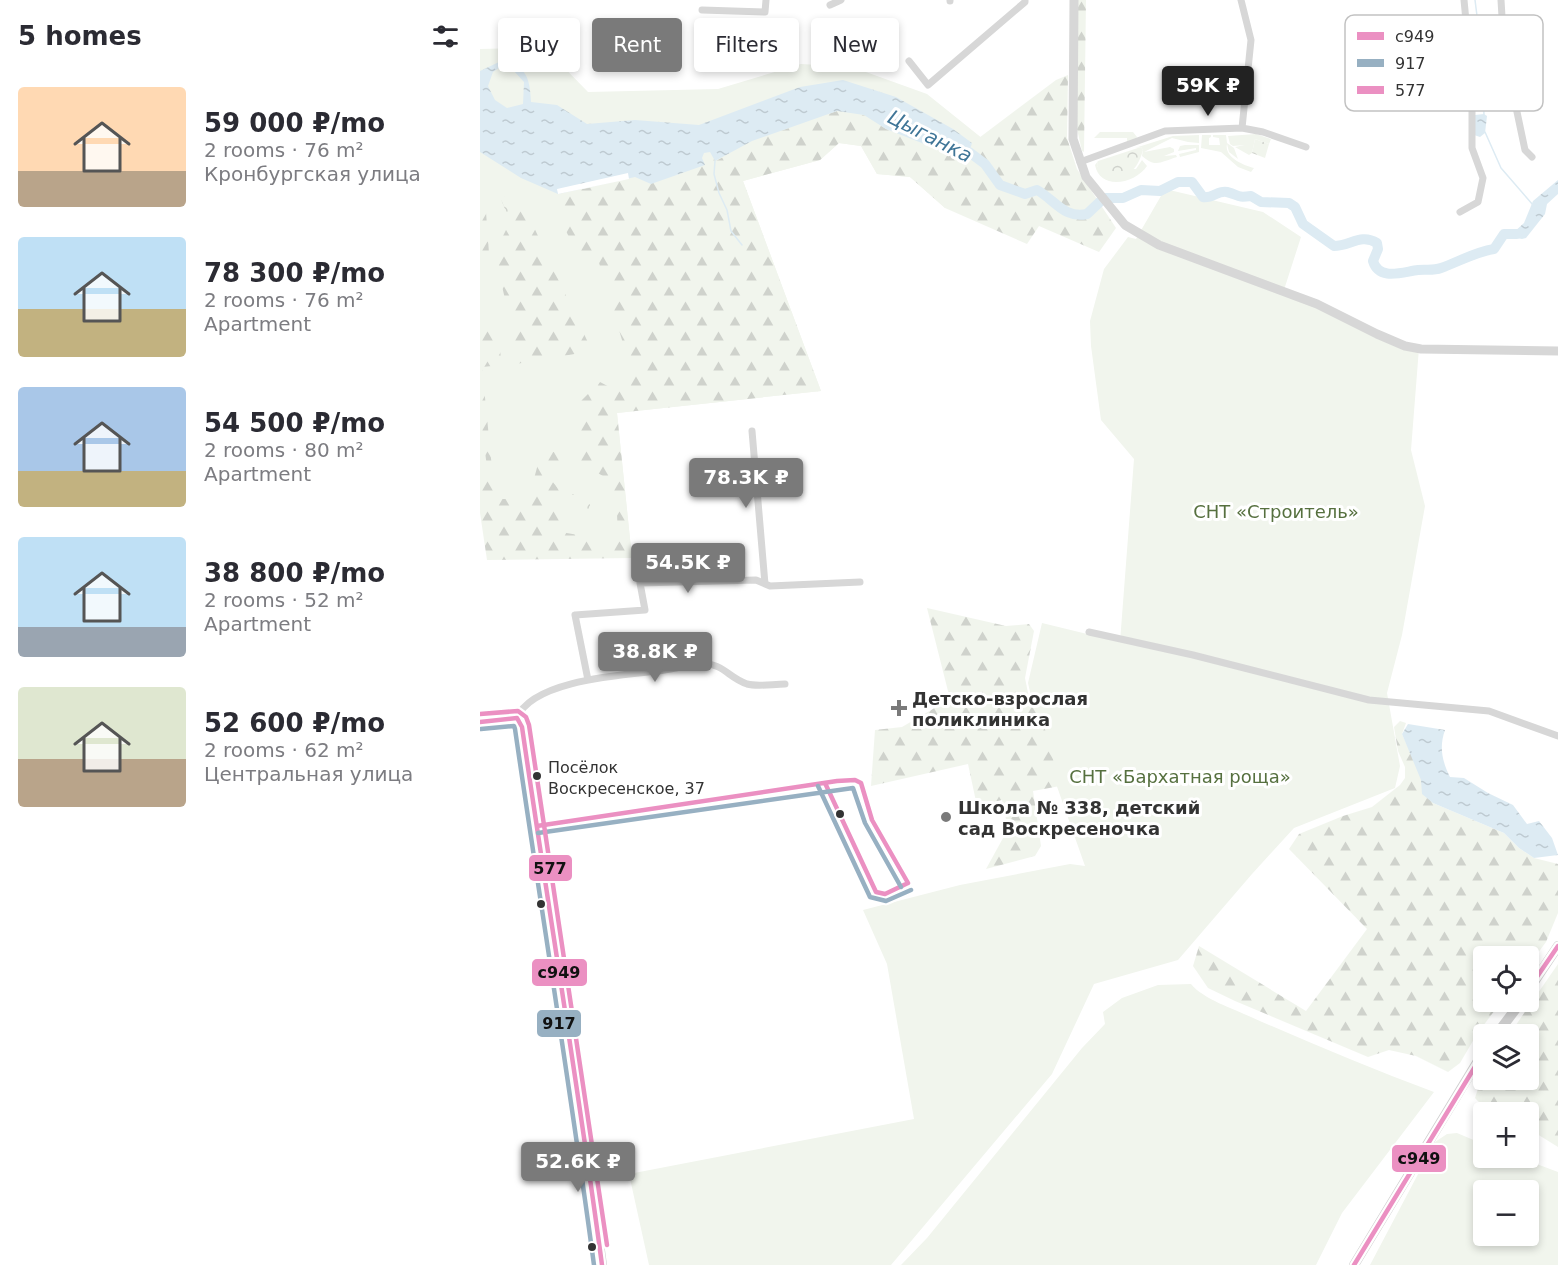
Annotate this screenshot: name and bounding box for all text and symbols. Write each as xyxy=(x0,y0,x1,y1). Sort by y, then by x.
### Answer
legend xyxy=(1345,15,1543,111)
chip: Buy xyxy=(498,18,580,72)
chip: Rent xyxy=(592,18,682,72)
chip: Filters xyxy=(694,18,799,72)
chip: New xyxy=(811,18,899,72)
icon: filters xyxy=(429,20,462,53)
text: 5 homes xyxy=(18,21,142,51)
text: с949 xyxy=(1395,27,1434,46)
text: 917 xyxy=(1395,54,1426,73)
pin: 59K ₽ xyxy=(1166,66,1250,117)
text: 59K ₽ xyxy=(1176,73,1240,97)
text: 577 xyxy=(1395,81,1426,100)
water label: Цыганка xyxy=(884,105,976,167)
text: 59 000 ₽/mo xyxy=(204,108,385,138)
icon: home xyxy=(66,111,138,183)
text: 2 rooms · 76 m² xyxy=(204,138,364,162)
text: Кронбургская улица xyxy=(204,162,421,186)
text: 78 300 ₽/mo xyxy=(204,258,385,288)
icon: home xyxy=(66,261,138,333)
text: 2 rooms · 76 m² xyxy=(204,288,364,312)
text: Apartment xyxy=(204,312,311,336)
text: 54 500 ₽/mo xyxy=(204,408,385,438)
icon: home xyxy=(66,411,138,483)
text: 2 rooms · 80 m² xyxy=(204,438,364,462)
pin: 78.3K ₽ xyxy=(691,458,801,509)
text: Apartment xyxy=(204,462,311,486)
text: 78.3K ₽ xyxy=(703,465,789,489)
park label: СНТ «Строитель» xyxy=(1193,501,1359,522)
pin: 54.5K ₽ xyxy=(633,543,743,594)
text: 54.5K ₽ xyxy=(645,550,731,574)
text: 38 800 ₽/mo xyxy=(204,558,385,588)
icon: home xyxy=(66,561,138,633)
text: 2 rooms · 52 m² xyxy=(204,588,364,612)
text: Apartment xyxy=(204,612,311,636)
pin: 38.8K ₽ xyxy=(600,632,710,683)
text: 38.8K ₽ xyxy=(612,639,698,663)
place label: Детско-взрослая поликлиника xyxy=(912,688,1088,730)
marker: Детско-взрослая поликлиника xyxy=(890,699,908,717)
text: 52 600 ₽/mo xyxy=(204,708,385,738)
icon: home xyxy=(66,711,138,783)
text: 2 rooms · 62 m² xyxy=(204,738,364,762)
place label: Посёлок Воскресенское, 37 xyxy=(548,758,705,798)
text: Центральная улица xyxy=(204,762,413,786)
park label: СНТ «Бархатная роща» xyxy=(1069,766,1291,787)
marker: Посёлок Воскресенское, 37 xyxy=(531,770,543,782)
place label: Школа № 338, детский сад Воскресеночка xyxy=(958,797,1200,839)
unlabelled marker xyxy=(834,808,846,820)
marker: Школа № 338, детский сад Воскресеночка xyxy=(939,810,953,824)
line badge: 577 xyxy=(528,854,573,882)
text: 577 xyxy=(533,859,567,878)
unlabelled marker xyxy=(535,898,547,910)
map controls xyxy=(1473,946,1539,1246)
button: locate xyxy=(1473,946,1539,1012)
line badge: с949 xyxy=(531,958,588,987)
text: с949 xyxy=(538,963,580,982)
line badge: 917 xyxy=(536,1009,582,1038)
text: 917 xyxy=(542,1014,576,1033)
button: layers xyxy=(1473,1024,1539,1090)
button: + xyxy=(1473,1102,1539,1168)
pin: 52.6K ₽ xyxy=(523,1142,633,1193)
line badge: с949 xyxy=(1391,1144,1447,1173)
text: 52.6K ₽ xyxy=(535,1149,621,1173)
text: с949 xyxy=(1398,1149,1440,1168)
button: − xyxy=(1473,1180,1539,1246)
unlabelled marker xyxy=(586,1241,598,1253)

